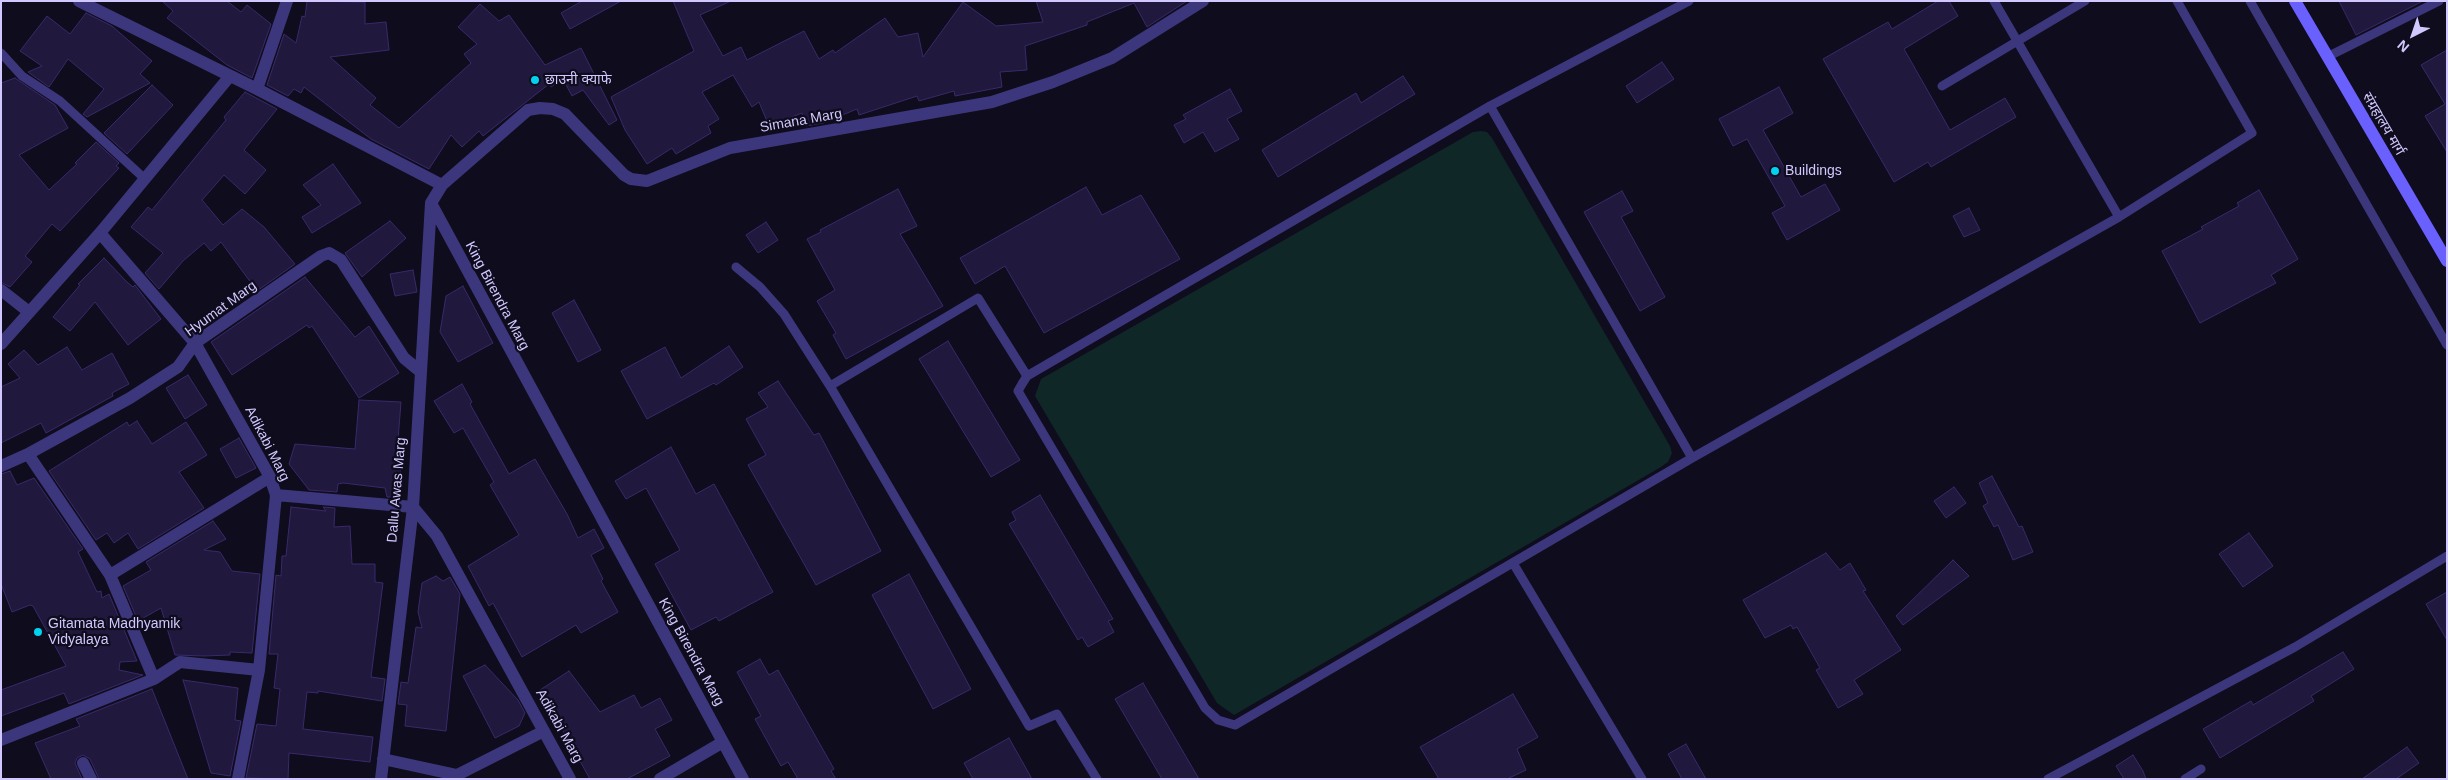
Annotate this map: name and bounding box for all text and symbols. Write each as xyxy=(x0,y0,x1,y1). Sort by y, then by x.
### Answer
north arrow xyxy=(2388,10,2438,60)
text: N xyxy=(2394,37,2412,56)
place label: छाउनी क्याफे xyxy=(545,72,611,88)
marker: छाउनी क्याफे xyxy=(529,74,541,86)
street label: संग्रहालय मार्ग xyxy=(2358,90,2408,158)
street label: Simana Marg xyxy=(759,105,843,137)
place label: Buildings xyxy=(1785,163,1842,179)
marker: Buildings xyxy=(1769,165,1781,177)
street label: King Birendra Marg xyxy=(461,239,533,353)
street label: Hyumat Marg xyxy=(182,278,260,340)
street label: Adikabi Marg xyxy=(241,404,293,484)
street label: Dallu Awas Marg xyxy=(384,437,410,543)
street label: King Birendra Marg xyxy=(654,595,728,709)
place label: Gitamata Madhyamik Vidyalaya xyxy=(48,616,180,648)
marker: Gitamata Madhyamik Vidyalaya xyxy=(32,626,44,638)
street label: Adikabi Marg xyxy=(532,686,586,766)

